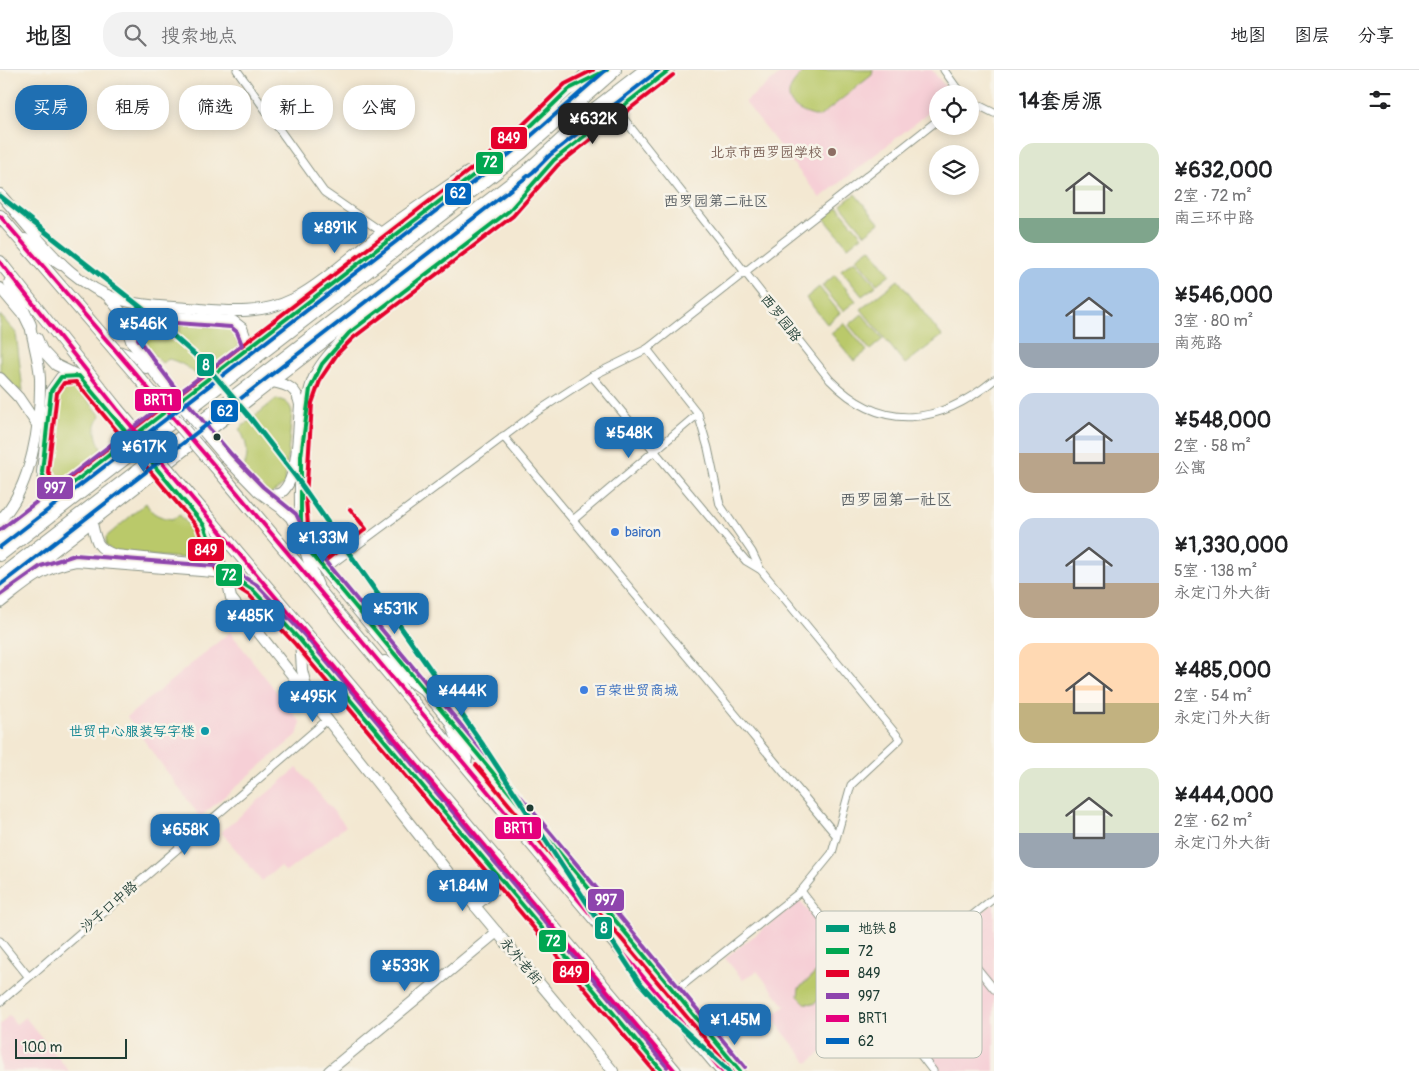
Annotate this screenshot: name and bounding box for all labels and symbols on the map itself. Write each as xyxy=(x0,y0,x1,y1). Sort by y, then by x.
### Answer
pin: ¥632K xyxy=(558,102,628,145)
line badge: 849 xyxy=(490,126,528,150)
text: 849 xyxy=(498,130,520,147)
place label: 北京市西罗园学校 xyxy=(710,144,822,161)
marker: 北京市西罗园学校 xyxy=(826,146,838,158)
line badge: 72 xyxy=(475,151,504,175)
text: 72 xyxy=(482,154,498,171)
line badge: 62 xyxy=(444,182,472,206)
text: 62 xyxy=(450,185,466,202)
district label: 西罗园第二社区 xyxy=(663,192,769,211)
pin: ¥891K xyxy=(300,212,370,254)
street label: 西罗园路 xyxy=(757,291,805,345)
pin: ¥546K xyxy=(108,308,178,350)
line badge: 8 xyxy=(196,353,215,377)
text: 8 xyxy=(202,357,210,374)
line badge: BRT1 xyxy=(134,388,182,412)
text: BRT1 xyxy=(143,392,173,409)
line badge: 62 xyxy=(210,399,239,423)
text: 62 xyxy=(217,403,233,420)
pin: ¥548K xyxy=(594,416,664,459)
pin: ¥617K xyxy=(109,430,179,473)
unlabelled marker xyxy=(212,432,222,442)
line badge: 997 xyxy=(36,476,74,500)
text: 997 xyxy=(44,480,67,497)
district label: 西罗园第一社区 xyxy=(840,490,952,510)
pin: ¥1.33M xyxy=(282,522,364,564)
place label: bairon xyxy=(625,524,661,541)
marker: bairon xyxy=(609,526,621,538)
line badge: 849 xyxy=(187,538,225,562)
text: 849 xyxy=(195,542,217,559)
line badge: 72 xyxy=(215,563,243,587)
text: 72 xyxy=(221,567,237,584)
pin: ¥531K xyxy=(360,592,430,635)
pin: ¥485K xyxy=(215,600,285,642)
pin: ¥444K xyxy=(427,674,497,717)
pin: ¥495K xyxy=(278,680,348,723)
place label: 百荣世贸商城 xyxy=(594,682,678,699)
marker: 百荣世贸商城 xyxy=(578,684,590,696)
place label: 世贸中心服装写字楼 xyxy=(69,723,195,740)
marker: 世贸中心服装写字楼 xyxy=(199,725,211,737)
unlabelled marker xyxy=(525,803,535,813)
pin: ¥658K xyxy=(150,814,220,856)
line badge: BRT1 xyxy=(494,816,542,840)
text: BRT1 xyxy=(503,820,533,837)
pin: ¥1.84M xyxy=(422,870,504,912)
street label: 沙子口中路 xyxy=(77,878,141,936)
line badge: 997 xyxy=(587,888,625,912)
text: 997 xyxy=(595,892,618,909)
legend xyxy=(816,911,982,1058)
line badge: 8 xyxy=(594,916,613,940)
text: 8 xyxy=(600,920,608,937)
text: 地铁 8 xyxy=(858,920,896,937)
line badge: 72 xyxy=(538,929,567,953)
text: 72 xyxy=(545,933,561,950)
street label: 永外老街 xyxy=(496,934,546,988)
text: 72 xyxy=(858,943,873,960)
pin: ¥533K xyxy=(370,950,440,992)
line badge: 849 xyxy=(552,960,590,984)
text: 849 xyxy=(560,964,582,981)
text: 849 xyxy=(858,965,880,982)
text: 997 xyxy=(858,988,880,1005)
pin: ¥1.45M xyxy=(694,1004,776,1046)
text: BRT1 xyxy=(858,1010,887,1027)
text: 62 xyxy=(858,1033,874,1050)
scale bar xyxy=(15,1036,128,1059)

